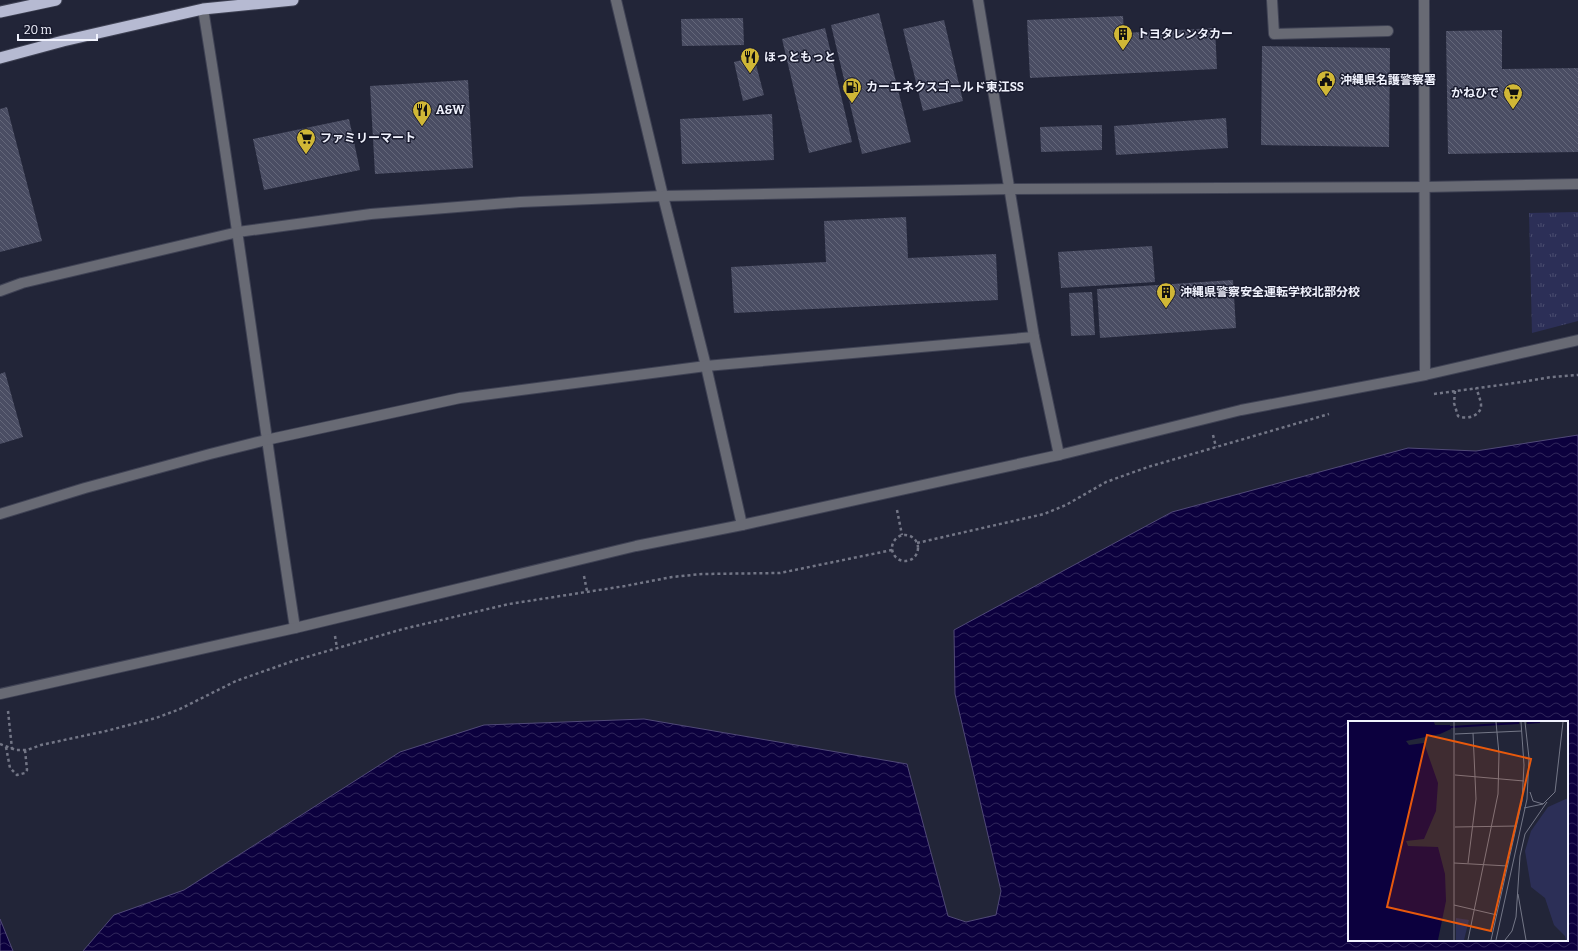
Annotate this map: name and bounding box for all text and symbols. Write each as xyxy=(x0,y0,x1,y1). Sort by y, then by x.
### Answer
scale bar xyxy=(18,16,97,42)
text: 20 m xyxy=(24,23,53,37)
building icon: トヨタレンタカー xyxy=(1112,23,1134,51)
place label: トヨタレンタカー xyxy=(1137,27,1233,41)
restaurant icon: ほっともっと xyxy=(739,46,761,74)
place label: ほっともっと xyxy=(764,50,836,64)
public building icon: 沖縄県名護警察署 xyxy=(1315,69,1337,97)
place label: 沖縄県名護警察署 xyxy=(1340,73,1436,87)
fuel station icon: カーエネクスゴールド東江SS xyxy=(841,76,863,104)
place label: カーエネクスゴールド東江SS xyxy=(866,80,1024,94)
supermarket icon: かねひで xyxy=(1502,82,1524,110)
place label: かねひで xyxy=(1451,86,1499,100)
restaurant icon: A&W xyxy=(411,99,433,127)
place label: A&W xyxy=(436,103,465,117)
supermarket icon: ファミリーマート xyxy=(295,127,317,155)
place label: ファミリーマート xyxy=(320,131,416,145)
building icon: 沖縄県警察安全運転学校北部分校 xyxy=(1155,281,1177,309)
place label: 沖縄県警察安全運転学校北部分校 xyxy=(1180,285,1360,299)
inset map xyxy=(1348,721,1568,941)

